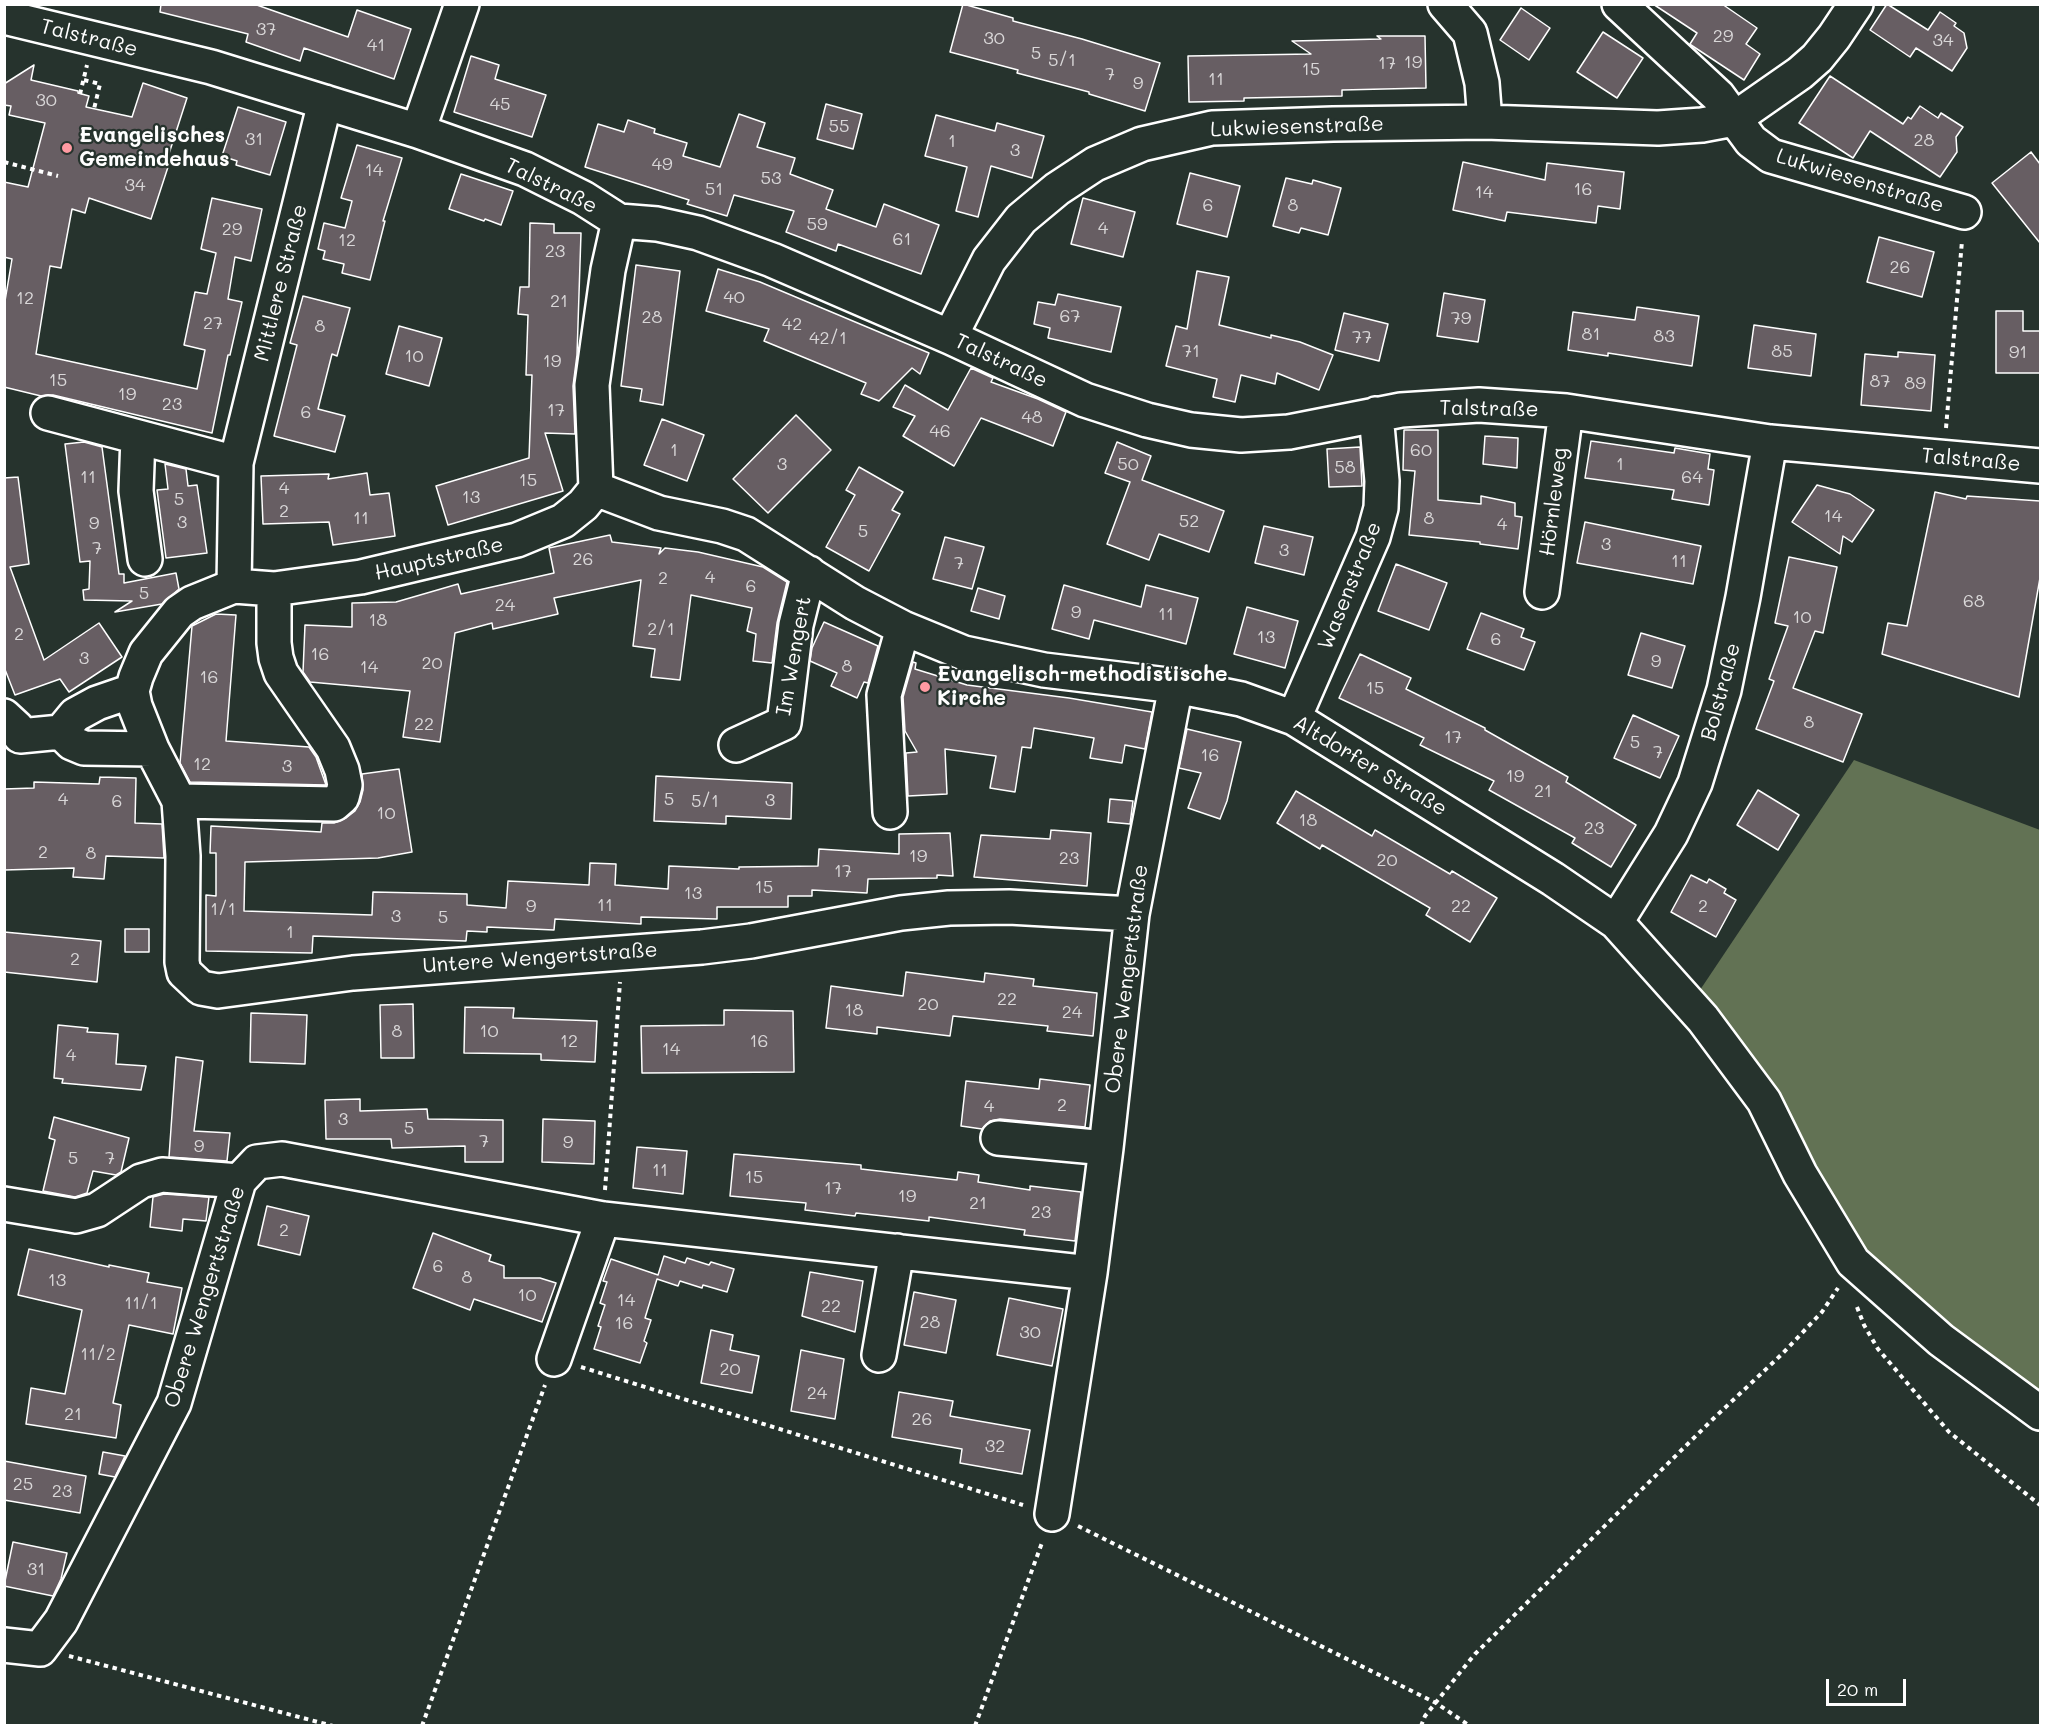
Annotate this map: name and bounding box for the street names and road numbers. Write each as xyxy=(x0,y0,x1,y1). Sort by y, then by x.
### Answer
street label: Talstraße xyxy=(38,14,140,62)
street label: Lukwiesenstraße xyxy=(1210,111,1384,143)
street label: Lukwiesenstraße xyxy=(1773,144,1947,218)
street label: Talstraße xyxy=(501,153,601,219)
street label: Mittlere Straße xyxy=(249,202,313,364)
street label: Talstraße xyxy=(951,329,1051,393)
street label: Talstraße xyxy=(1439,396,1539,422)
street label: Talstraße xyxy=(1920,443,2022,477)
street label: Hörnleweg xyxy=(1535,446,1573,558)
street label: Wasenstraße xyxy=(1313,518,1387,654)
street label: Hauptstraße xyxy=(372,532,506,586)
street label: Im Wengert xyxy=(771,594,817,718)
street label: Bolstraße xyxy=(1696,640,1746,744)
street label: Altdorfer Straße xyxy=(1289,710,1451,822)
street label: Obere Wengertstraße xyxy=(1100,863,1154,1095)
street label: Untere Wengertstraße xyxy=(422,937,658,979)
street label: Obere Wengertstraße xyxy=(159,1183,251,1411)

